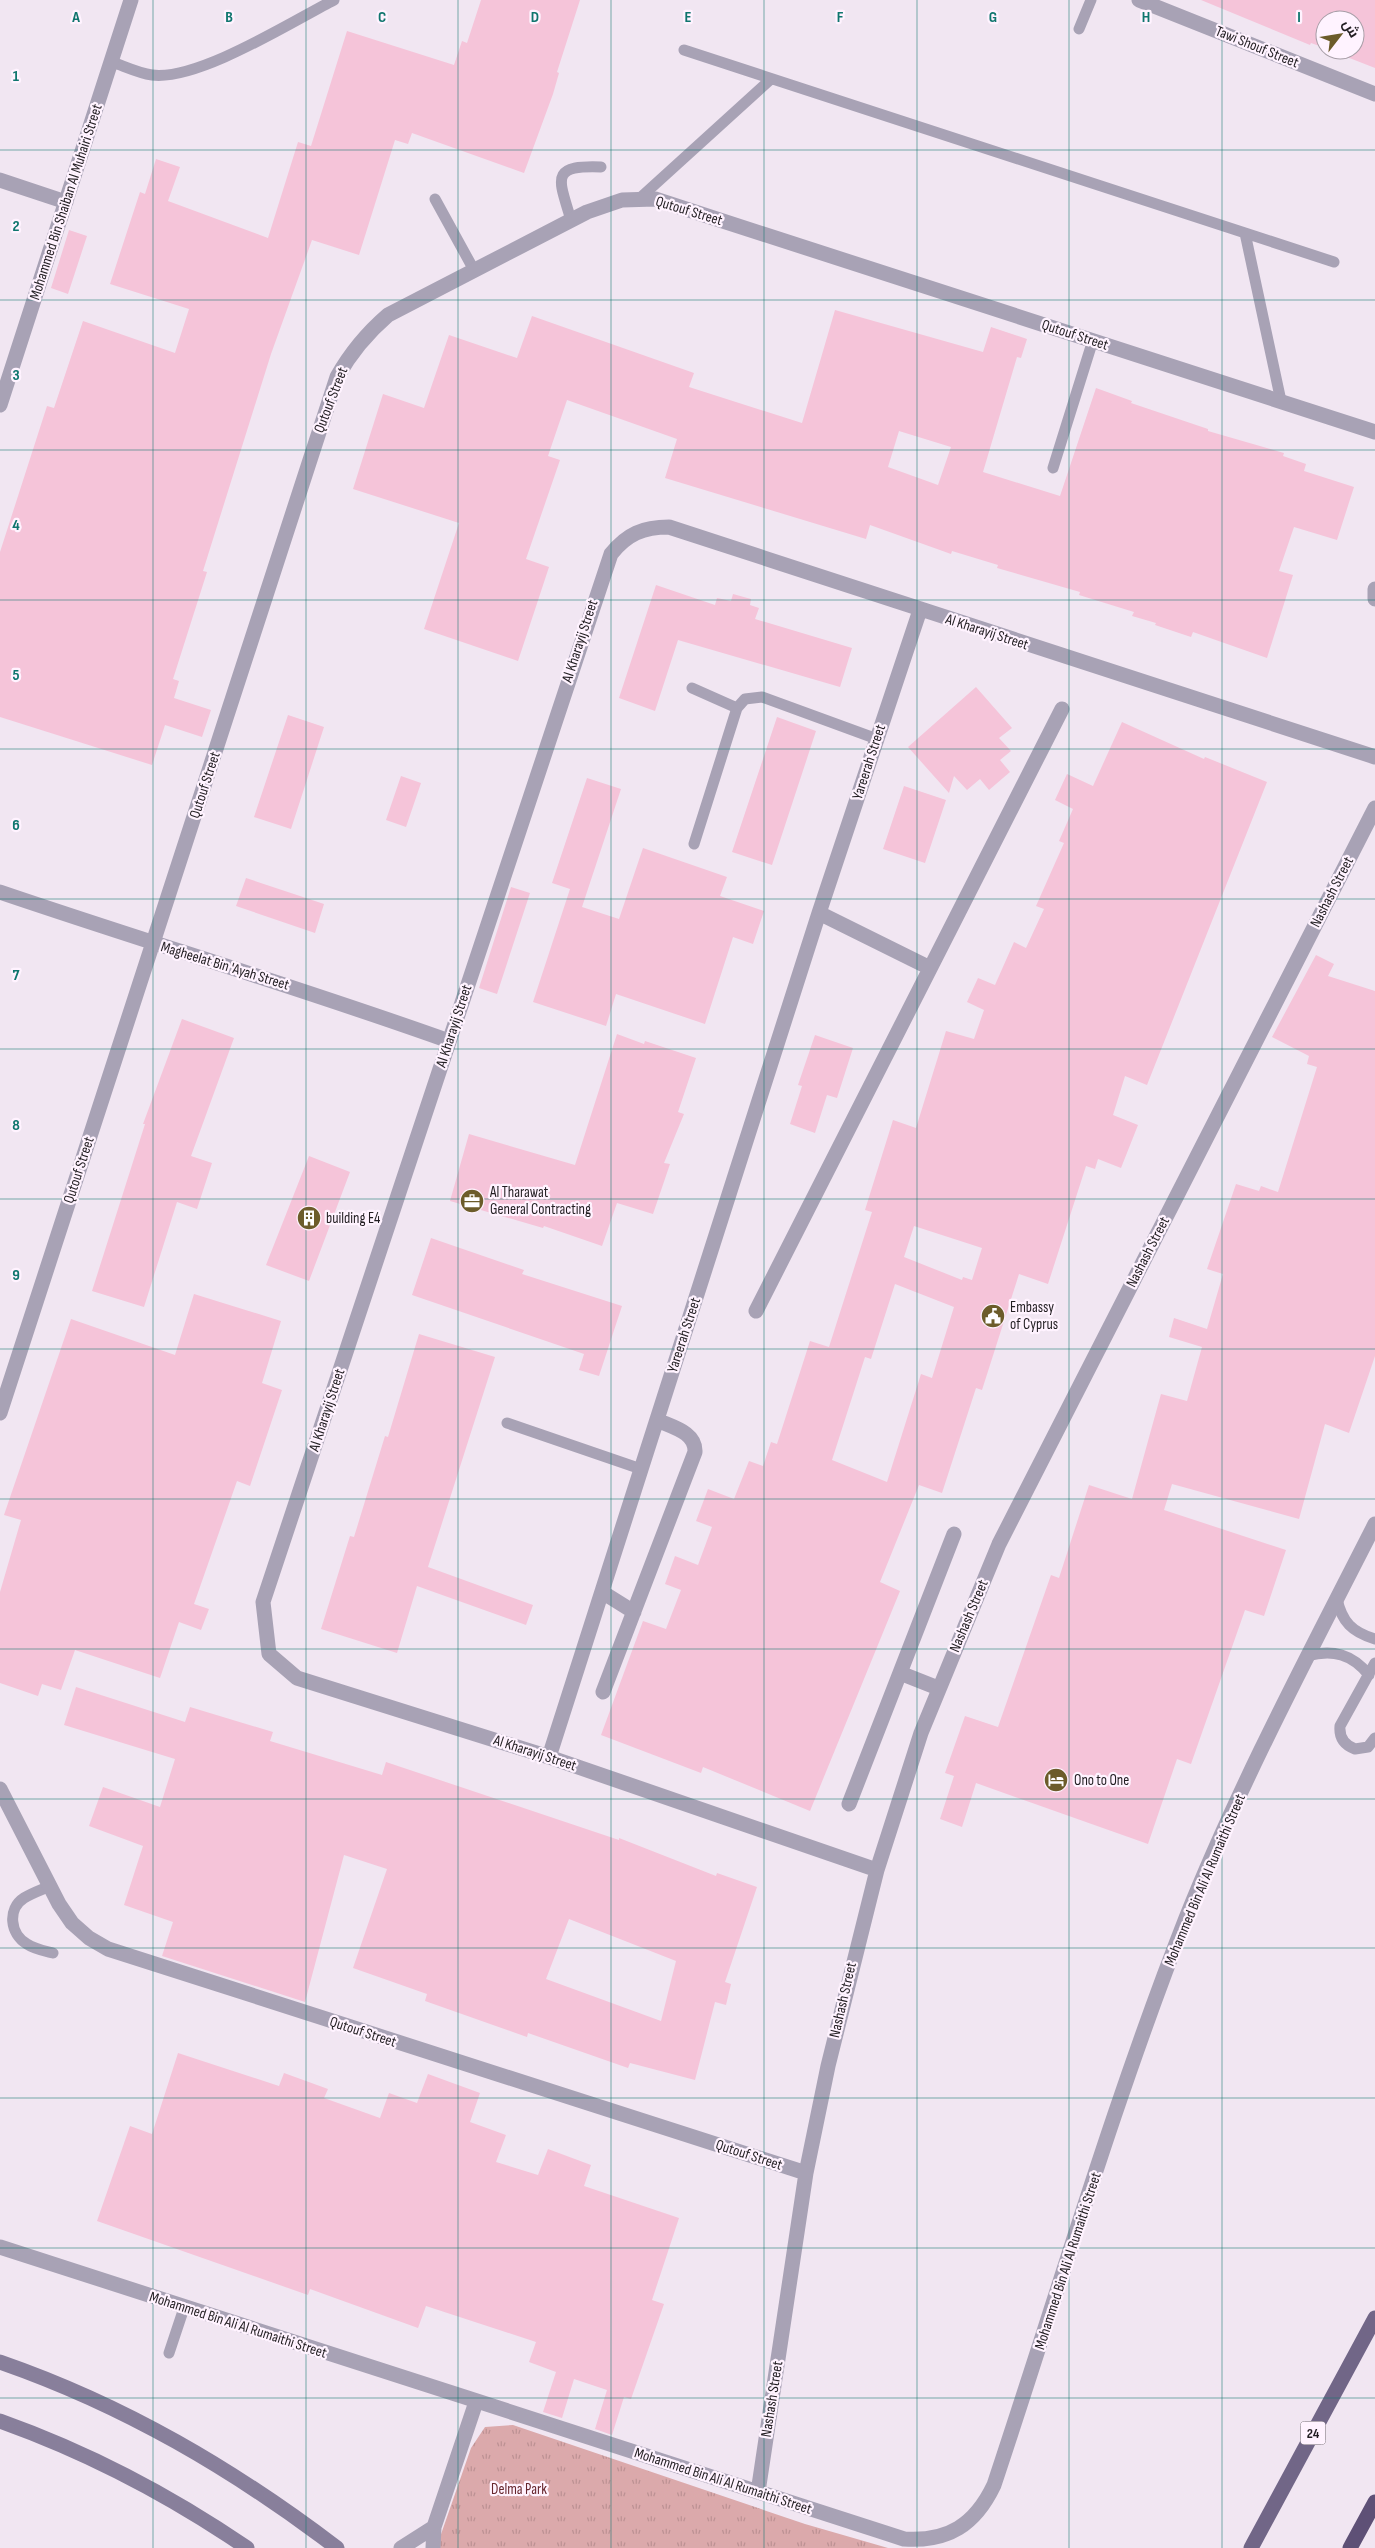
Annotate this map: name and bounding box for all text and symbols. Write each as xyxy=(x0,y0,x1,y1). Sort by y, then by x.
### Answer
text: A xyxy=(71,8,80,27)
text: B xyxy=(225,8,233,27)
text: C xyxy=(378,8,386,27)
text: D xyxy=(531,8,539,27)
text: E xyxy=(685,8,692,27)
text: F xyxy=(837,8,844,27)
text: G xyxy=(989,8,997,27)
text: H xyxy=(1142,8,1150,27)
text: I xyxy=(1297,8,1301,27)
north arrow xyxy=(1315,10,1365,60)
text: ش xyxy=(1339,16,1363,41)
street label: Tawi Shouf Street xyxy=(1213,22,1302,72)
text: 1 xyxy=(13,67,20,86)
street label: Mohammed Bin Shaiban Al Muhairi Street xyxy=(25,101,107,302)
street label: Qutouf Street xyxy=(653,192,725,230)
text: 2 xyxy=(12,217,20,236)
street label: Qutouf Street xyxy=(1039,315,1111,355)
street label: Qutouf Street xyxy=(310,364,352,436)
text: 3 xyxy=(12,366,20,385)
text: 4 xyxy=(12,516,20,535)
street label: Al Kharayij Street xyxy=(557,597,602,686)
street label: Al Kharayij Street xyxy=(942,609,1031,654)
text: 5 xyxy=(12,666,20,685)
street label: Yareerah Street xyxy=(848,722,890,802)
street label: Qutouf Street xyxy=(185,749,225,821)
text: 6 xyxy=(12,816,20,835)
street label: Nashash Street xyxy=(1306,853,1358,931)
street label: Magheelat Bin 'Ayah Street xyxy=(158,937,292,995)
text: 7 xyxy=(13,966,20,985)
street label: Al Kharayij Street xyxy=(431,982,476,1071)
text: 8 xyxy=(12,1116,20,1135)
street label: Qutouf Street xyxy=(59,1134,99,1206)
place label: Al Tharawat General Contracting xyxy=(489,1183,591,1219)
office icon: Al Tharawat General Contracting xyxy=(459,1188,485,1214)
building icon: building E4 xyxy=(296,1205,322,1231)
place label: building E4 xyxy=(326,1209,380,1228)
street label: Nashash Street xyxy=(1122,1213,1174,1291)
text: 9 xyxy=(12,1266,20,1285)
street label: Yareerah Street xyxy=(663,1295,705,1375)
place label: Embassy of Cyprus xyxy=(1010,1298,1058,1334)
public building icon: Embassy of Cyprus xyxy=(980,1303,1006,1329)
street label: Al Kharayij Street xyxy=(304,1366,349,1455)
street label: Nashash Street xyxy=(945,1577,993,1655)
street label: Al Kharayij Street xyxy=(490,1730,579,1775)
hotel icon: Ono to One xyxy=(1043,1767,1069,1793)
place label: Ono to One xyxy=(1074,1771,1129,1790)
street label: Mohammed Bin Ali Al Rumaithi Street xyxy=(1160,1791,1250,1969)
street label: Nashash Street xyxy=(825,1960,861,2040)
street label: Qutouf Street xyxy=(327,2012,399,2052)
street label: Qutouf Street xyxy=(713,2135,785,2175)
street label: Mohammed Bin Ali Al Rumaithi Street xyxy=(1030,2169,1106,2352)
street label: Mohammed Bin Ali Al Rumaithi Street xyxy=(147,2287,330,2363)
street label: Nashash Street xyxy=(757,2359,787,2438)
road number: 24 xyxy=(1300,2422,1326,2444)
street label: Mohammed Bin Ali Al Rumaithi Street xyxy=(632,2443,815,2519)
park label: Delma Park xyxy=(491,2480,547,2499)

